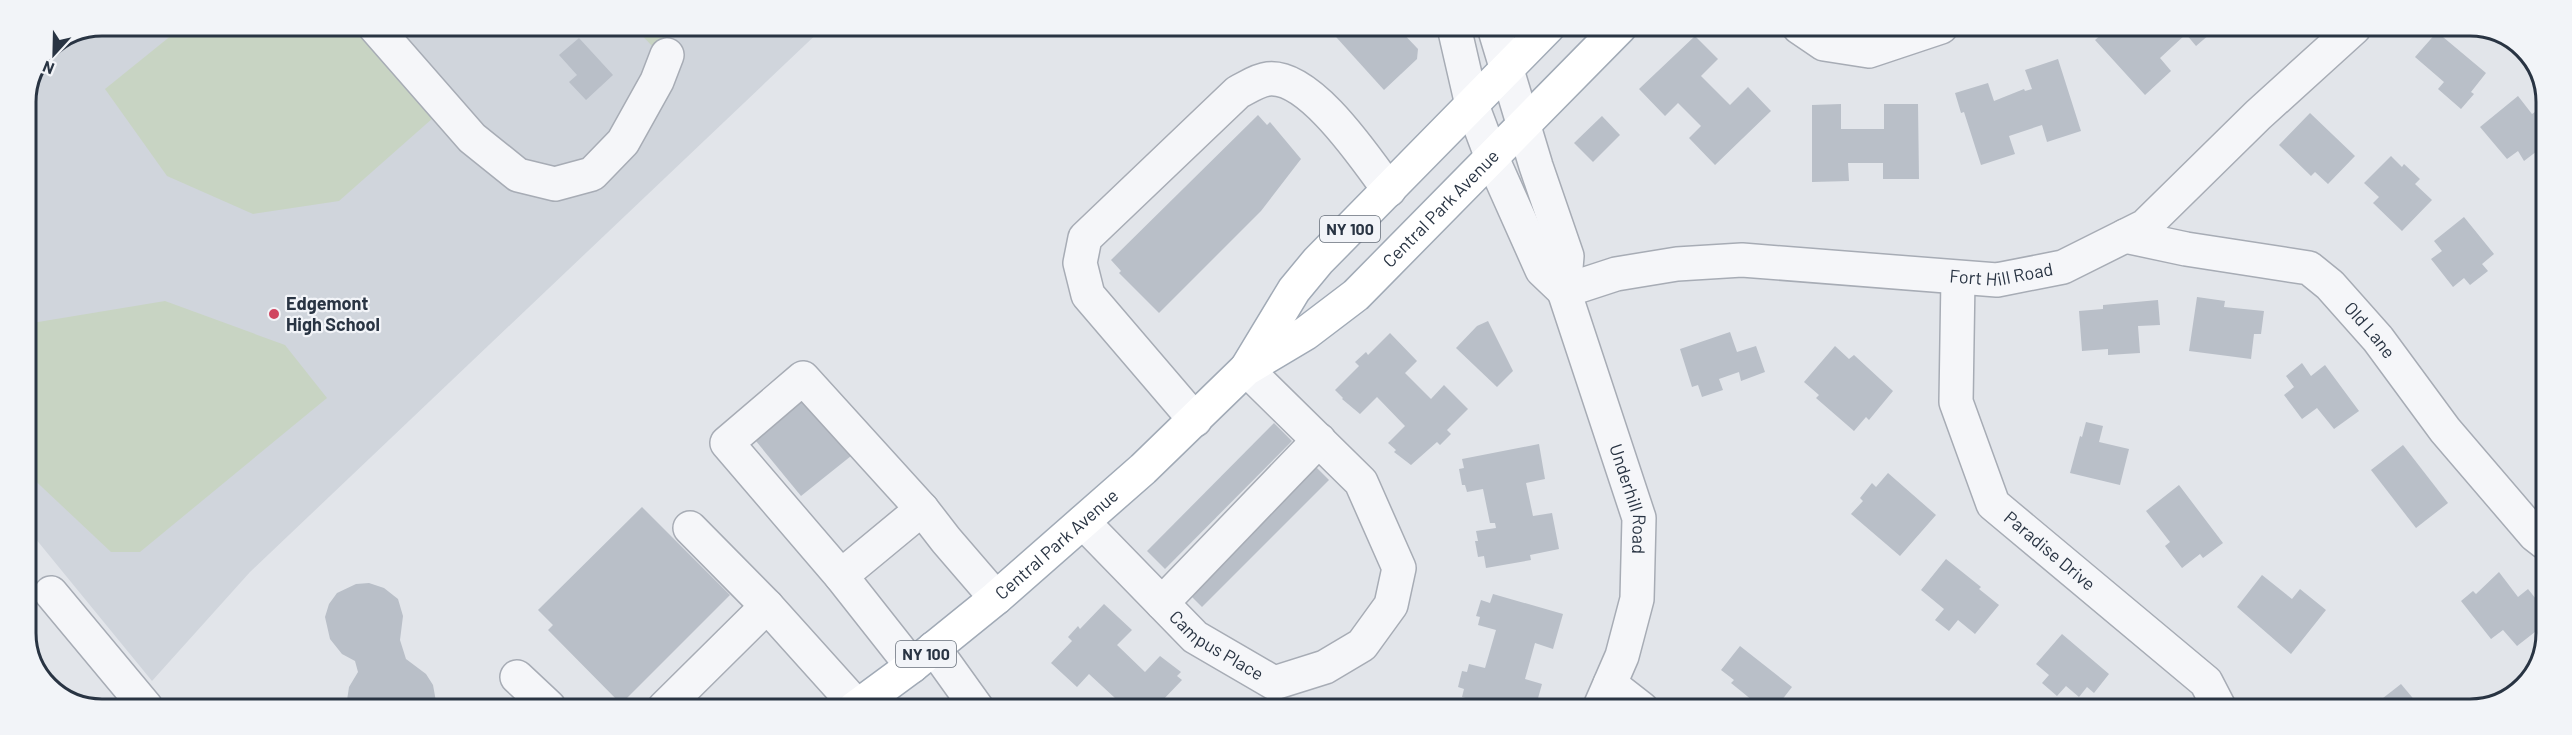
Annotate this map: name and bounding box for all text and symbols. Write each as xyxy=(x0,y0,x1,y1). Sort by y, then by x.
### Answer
north arrow xyxy=(24,24,84,84)
text: N xyxy=(40,58,57,79)
street label: Central Park Avenue xyxy=(1378,144,1503,271)
road number: NY 100 xyxy=(1320,216,1380,242)
street label: Fort Hill Road xyxy=(1949,257,2055,290)
place label: Edgemont High School xyxy=(286,292,380,335)
street label: Old Lane xyxy=(2340,297,2400,362)
marker: Edgemont High School xyxy=(267,307,281,321)
street label: Underhill Road xyxy=(1605,441,1651,554)
street label: Central Park Avenue xyxy=(990,484,1122,604)
street label: Paradise Drive xyxy=(2000,506,2100,595)
street label: Campus Place xyxy=(1165,605,1268,685)
road number: NY 100 xyxy=(896,641,956,667)

